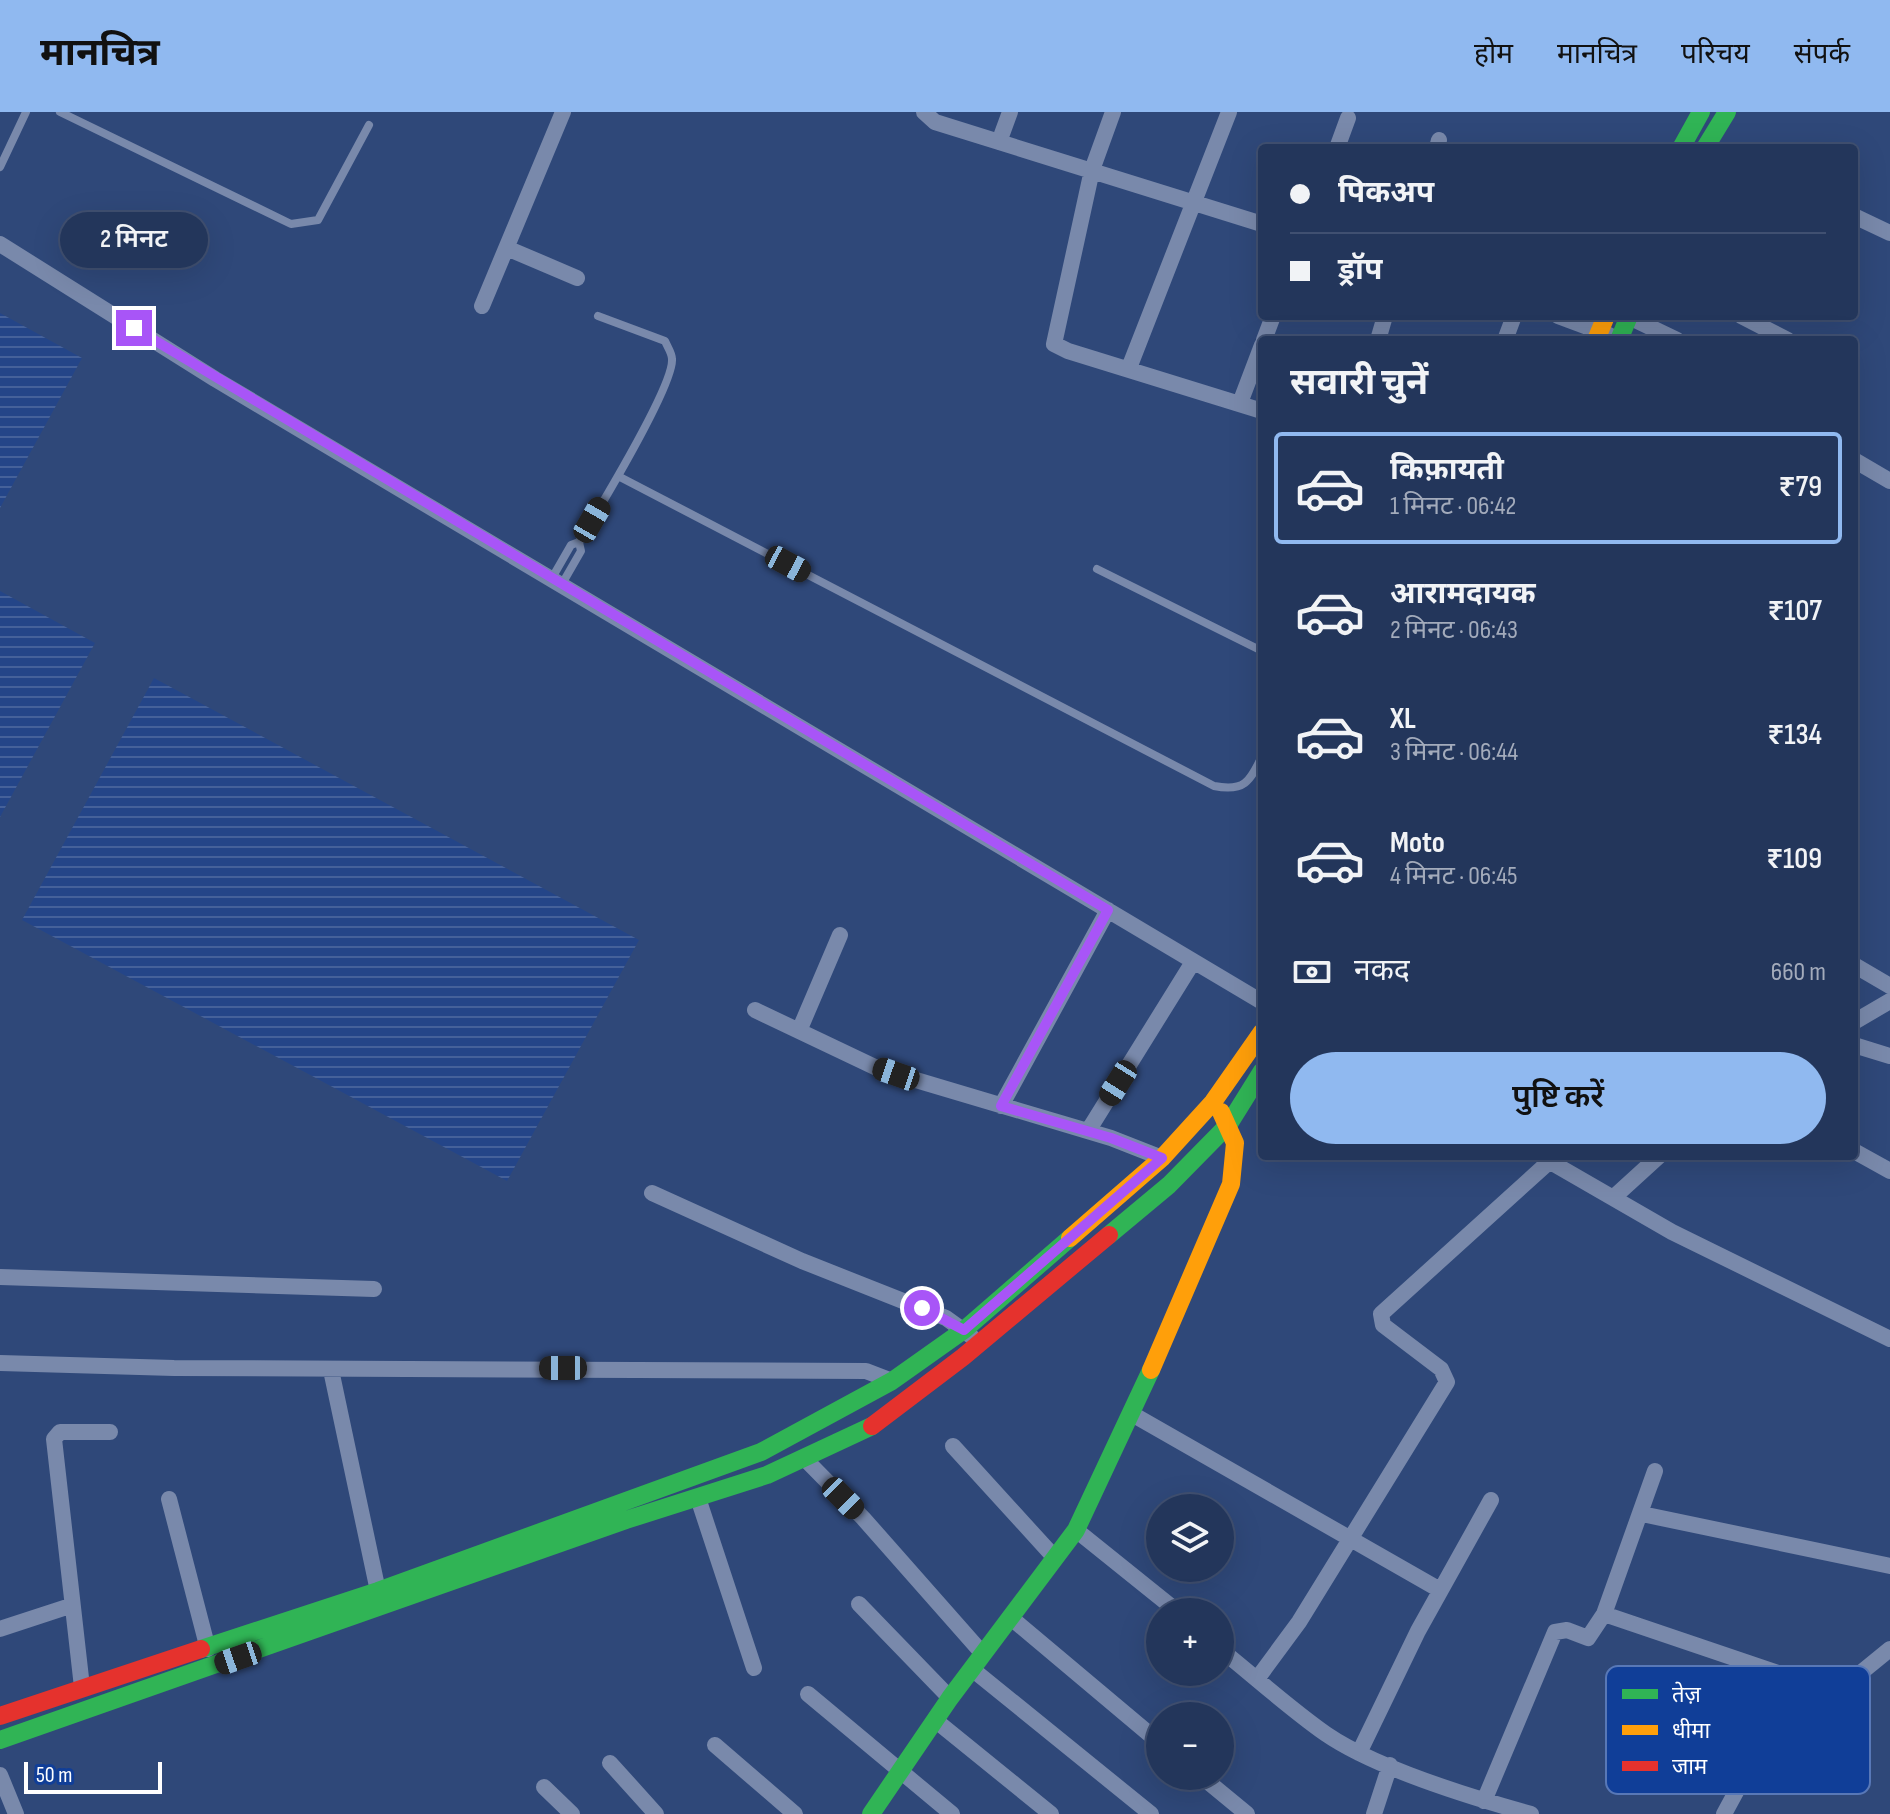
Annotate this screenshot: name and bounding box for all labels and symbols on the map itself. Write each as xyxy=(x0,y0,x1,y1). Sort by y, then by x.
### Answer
callout: 2 मिनट xyxy=(60,212,208,268)
route end xyxy=(116,310,152,346)
car xyxy=(570,493,614,547)
car xyxy=(761,542,815,586)
car xyxy=(869,1055,923,1093)
car xyxy=(1095,1056,1141,1110)
route start xyxy=(904,1290,940,1326)
car xyxy=(539,1356,587,1380)
car xyxy=(818,1473,868,1523)
car xyxy=(211,1639,265,1677)
legend xyxy=(1606,1666,1870,1794)
text: तेज़ xyxy=(1672,1681,1702,1709)
text: धीमा xyxy=(1672,1718,1710,1745)
text: जाम xyxy=(1672,1754,1708,1781)
scale bar xyxy=(24,1758,162,1794)

